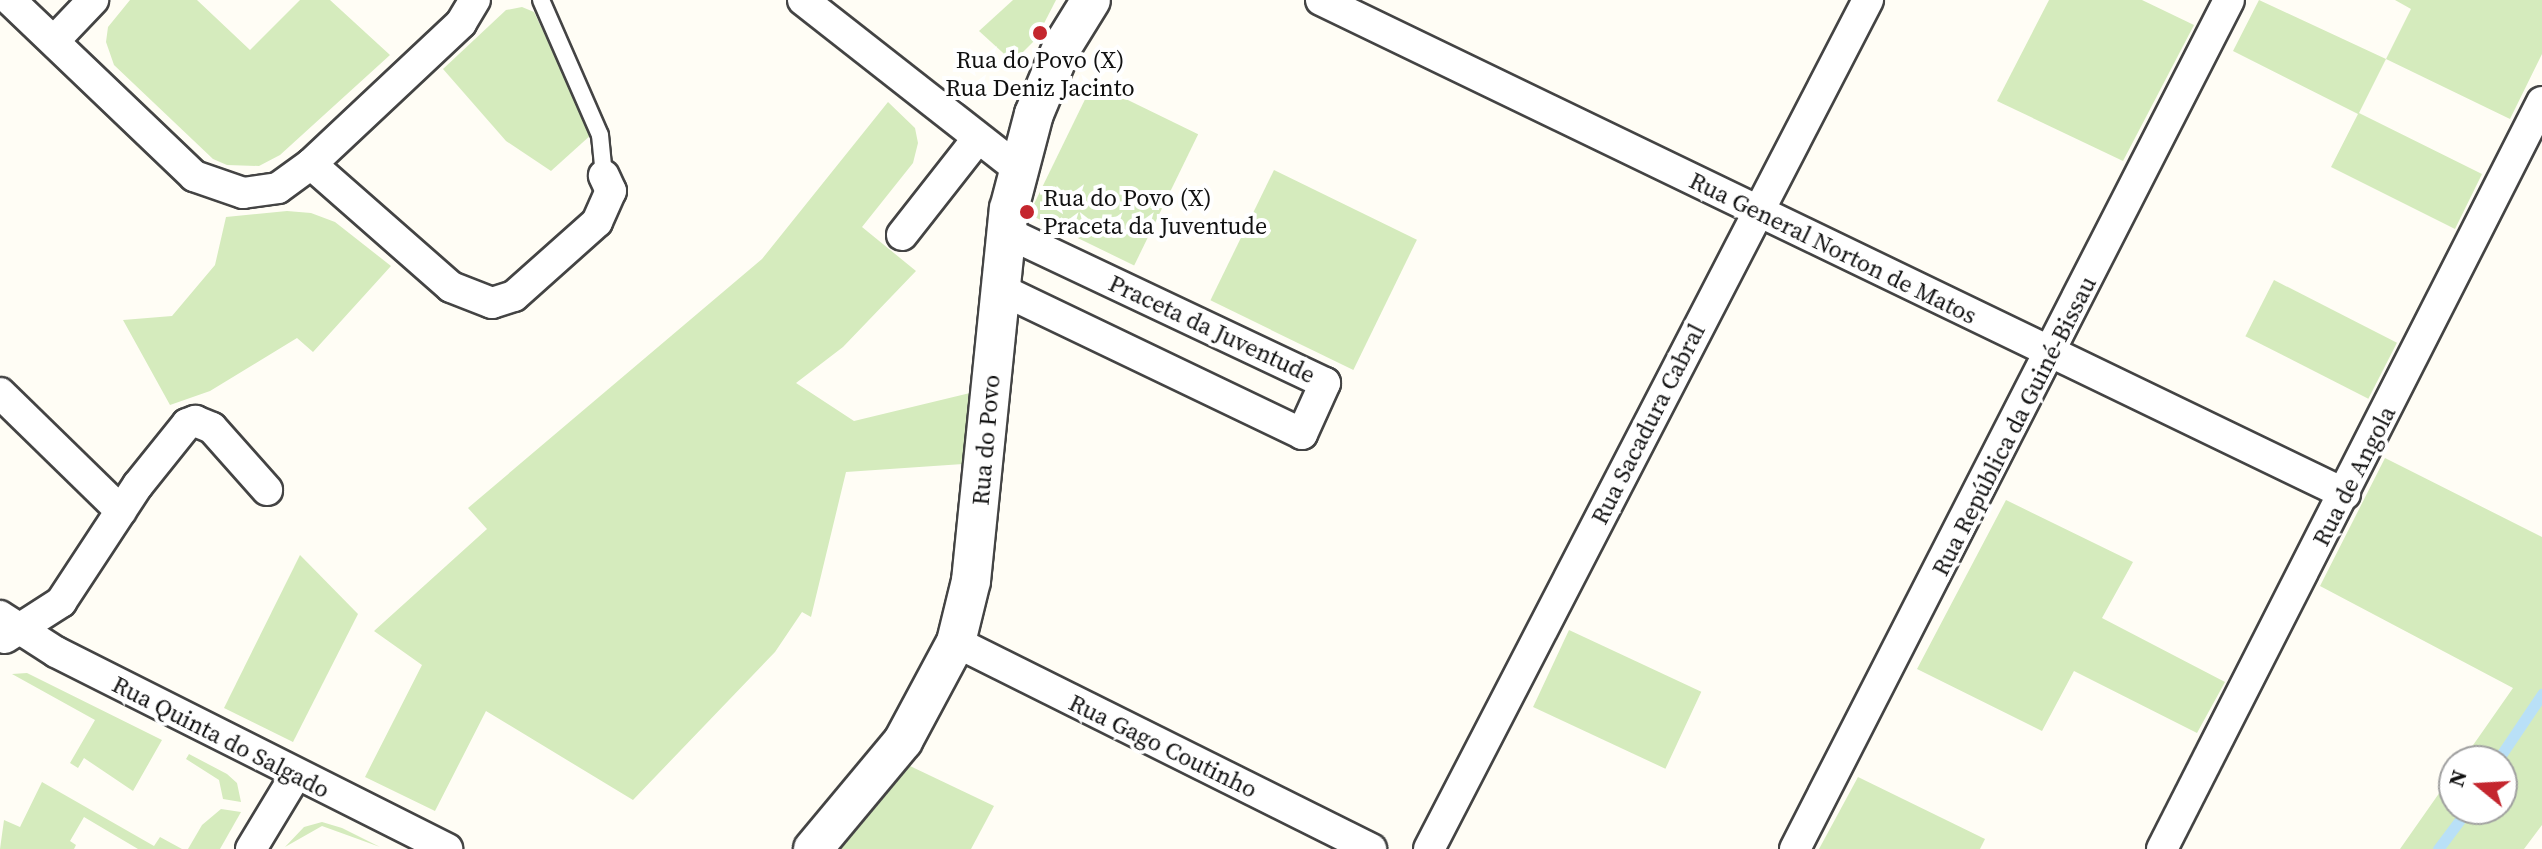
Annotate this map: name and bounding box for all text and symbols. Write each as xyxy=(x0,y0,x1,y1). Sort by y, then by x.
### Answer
marker: Rua do Povo (X) Rua Deniz Jacinto xyxy=(1031,24,1049,42)
place label: Rua do Povo (X) Rua Deniz Jacinto xyxy=(945,46,1135,102)
street label: Rua General Norton de Matos xyxy=(1685,166,1981,330)
place label: Rua do Povo (X) Praceta da Juventude xyxy=(1043,184,1267,240)
marker: Rua do Povo (X) Praceta da Juventude xyxy=(1018,203,1036,221)
street label: Praceta da Juventude xyxy=(1104,269,1320,389)
street label: Rua República da Guiné-Bissau xyxy=(1926,271,2102,581)
street label: Rua Sacadura Cabral xyxy=(1585,319,1711,529)
street label: Rua do Povo xyxy=(966,373,1006,507)
street label: Rua de Angola xyxy=(2306,401,2402,551)
street label: Rua Quinta do Salgado xyxy=(108,670,334,804)
street label: Rua Gago Coutinho xyxy=(1064,688,1262,804)
north arrow xyxy=(2438,745,2518,825)
text: N xyxy=(2440,766,2474,790)

